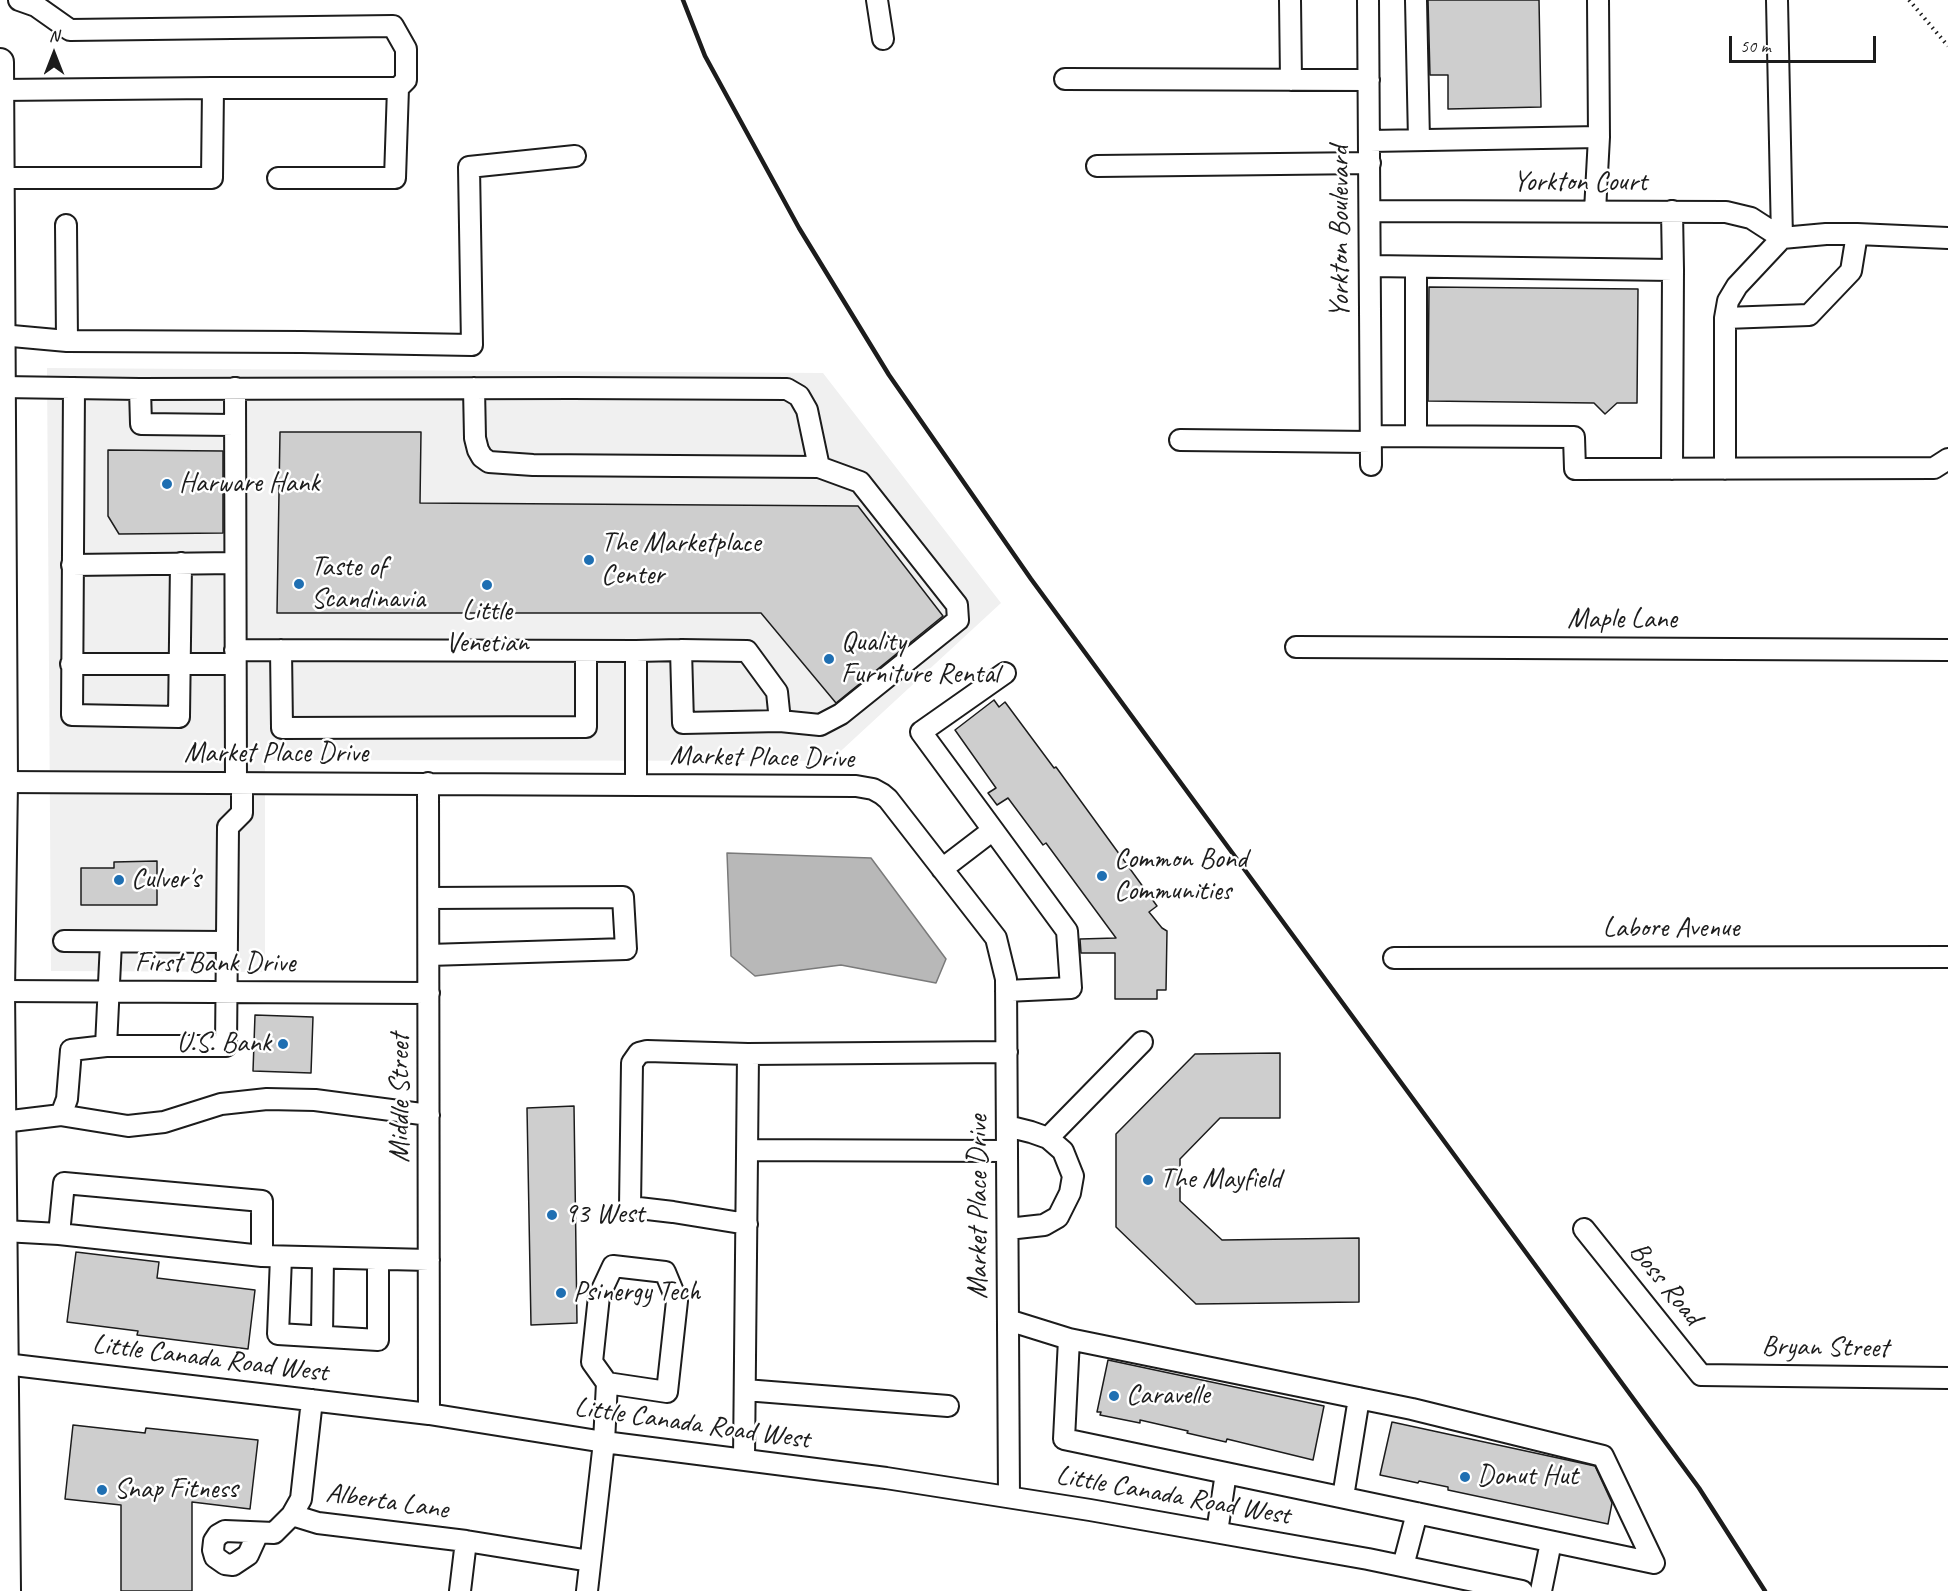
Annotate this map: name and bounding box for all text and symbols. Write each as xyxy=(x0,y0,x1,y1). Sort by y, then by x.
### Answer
north arrow xyxy=(24,24,84,84)
scale bar xyxy=(1732,24,1879,62)
text: N xyxy=(49,26,59,46)
text: 50 m xyxy=(1740,35,1771,57)
street label: Yorkton Boulevard xyxy=(1324,146,1358,318)
street label: Yorkton Court xyxy=(1513,166,1647,200)
place label: Harware Hank xyxy=(179,467,320,501)
marker: Harware Hank xyxy=(160,477,174,491)
place label: The Marketplace Center xyxy=(601,527,761,593)
place label: Taste of Scandinavia xyxy=(311,551,425,617)
marker: The Marketplace Center xyxy=(582,553,596,567)
marker: Taste of Scandinavia xyxy=(292,577,306,591)
marker: Little Venetian xyxy=(480,578,494,592)
place label: Little Venetian xyxy=(445,595,529,661)
street label: Maple Lane xyxy=(1567,603,1677,637)
place label: Quality Furniture Rental xyxy=(841,626,999,692)
marker: Quality Furniture Rental xyxy=(822,652,836,666)
street label: Market Place Drive xyxy=(184,737,368,771)
street label: Market Place Drive xyxy=(670,740,854,776)
place label: Common Bond Communities xyxy=(1114,843,1247,909)
place label: Culver's xyxy=(131,863,201,897)
marker: Common Bond Communities xyxy=(1095,869,1109,883)
marker: Culver's xyxy=(112,873,126,887)
street label: Labore Avenue xyxy=(1603,912,1739,946)
street label: First Bank Drive xyxy=(135,947,295,981)
place label: U.S. Bank xyxy=(176,1027,271,1061)
street label: Middle Street xyxy=(384,1033,418,1163)
marker: U.S. Bank xyxy=(276,1037,290,1051)
street label: Market Place Drive xyxy=(962,1115,996,1299)
place label: The Mayfield xyxy=(1160,1163,1281,1197)
marker: The Mayfield xyxy=(1141,1173,1155,1187)
place label: 93 West xyxy=(564,1198,644,1232)
marker: 93 West xyxy=(545,1208,559,1222)
street label: Boss Road xyxy=(1621,1236,1709,1332)
place label: Psinergy Tech xyxy=(573,1276,700,1310)
marker: Psinergy Tech xyxy=(554,1286,568,1300)
street label: Little Canada Road West xyxy=(90,1328,330,1390)
street label: Bryan Street xyxy=(1761,1330,1889,1366)
place label: Caravelle xyxy=(1126,1379,1210,1413)
marker: Caravelle xyxy=(1107,1389,1121,1403)
street label: Little Canada Road West xyxy=(572,1391,812,1457)
street label: Little Canada Road West xyxy=(1053,1459,1293,1533)
place label: Donut Hut xyxy=(1477,1460,1578,1494)
marker: Donut Hut xyxy=(1458,1470,1472,1484)
place label: Snap Fitness xyxy=(114,1473,238,1507)
street label: Alberta Lane xyxy=(324,1477,450,1527)
marker: Snap Fitness xyxy=(95,1483,109,1497)

